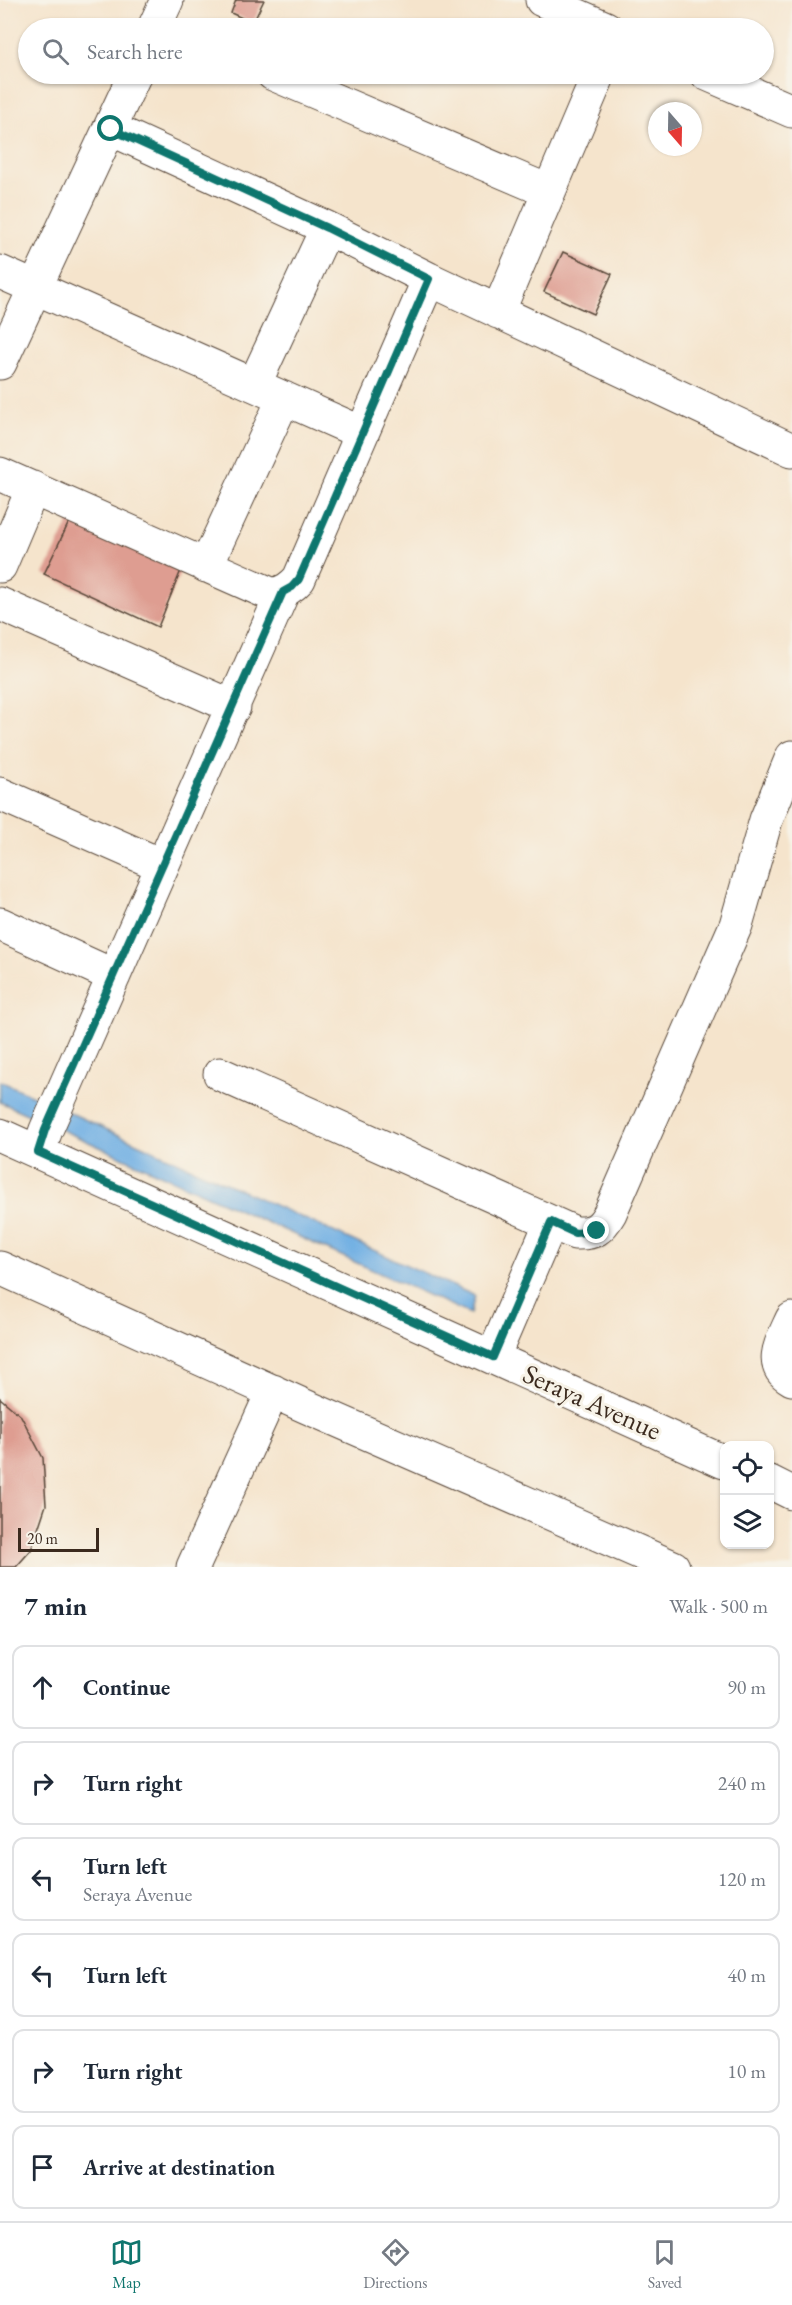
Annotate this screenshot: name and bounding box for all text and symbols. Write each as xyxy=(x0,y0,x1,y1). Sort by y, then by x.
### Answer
search box xyxy=(18,18,774,84)
icon: search xyxy=(39,35,72,68)
text: Search here xyxy=(87,37,182,66)
north arrow xyxy=(648,102,702,156)
route start xyxy=(97,115,123,141)
route end xyxy=(583,1217,609,1243)
street label: Seraya Avenue xyxy=(518,1356,667,1448)
map controls xyxy=(720,1441,774,1549)
button: locate xyxy=(720,1441,774,1495)
button: layers xyxy=(720,1495,774,1549)
scale bar xyxy=(18,1525,99,1552)
text: 20 m xyxy=(27,1528,58,1549)
text: 7 min xyxy=(24,1589,87,1623)
text: Walk · 500 m xyxy=(669,1593,768,1619)
icon: ahead xyxy=(26,1671,59,1704)
text: Continue xyxy=(83,1673,170,1702)
text: 90 m xyxy=(727,1674,766,1700)
icon: right xyxy=(26,1767,59,1800)
text: Turn right xyxy=(83,1769,182,1798)
text: 240 m xyxy=(718,1770,766,1796)
text: Turn left xyxy=(83,1852,167,1881)
icon: left xyxy=(26,1863,59,1896)
text: 120 m xyxy=(718,1866,766,1892)
text: Seraya Avenue xyxy=(83,1881,192,1907)
icon: left xyxy=(26,1959,59,1992)
text: Turn left xyxy=(83,1961,167,1990)
text: 40 m xyxy=(727,1962,766,1988)
icon: right xyxy=(26,2055,59,2088)
text: Turn right xyxy=(83,2057,182,2086)
text: 10 m xyxy=(727,2058,766,2084)
icon: arrive xyxy=(26,2151,59,2184)
text: Arrive at destination xyxy=(83,2153,275,2182)
tab: Map xyxy=(110,2236,143,2293)
tab: Directions xyxy=(363,2236,428,2293)
tab: Saved xyxy=(648,2236,682,2293)

